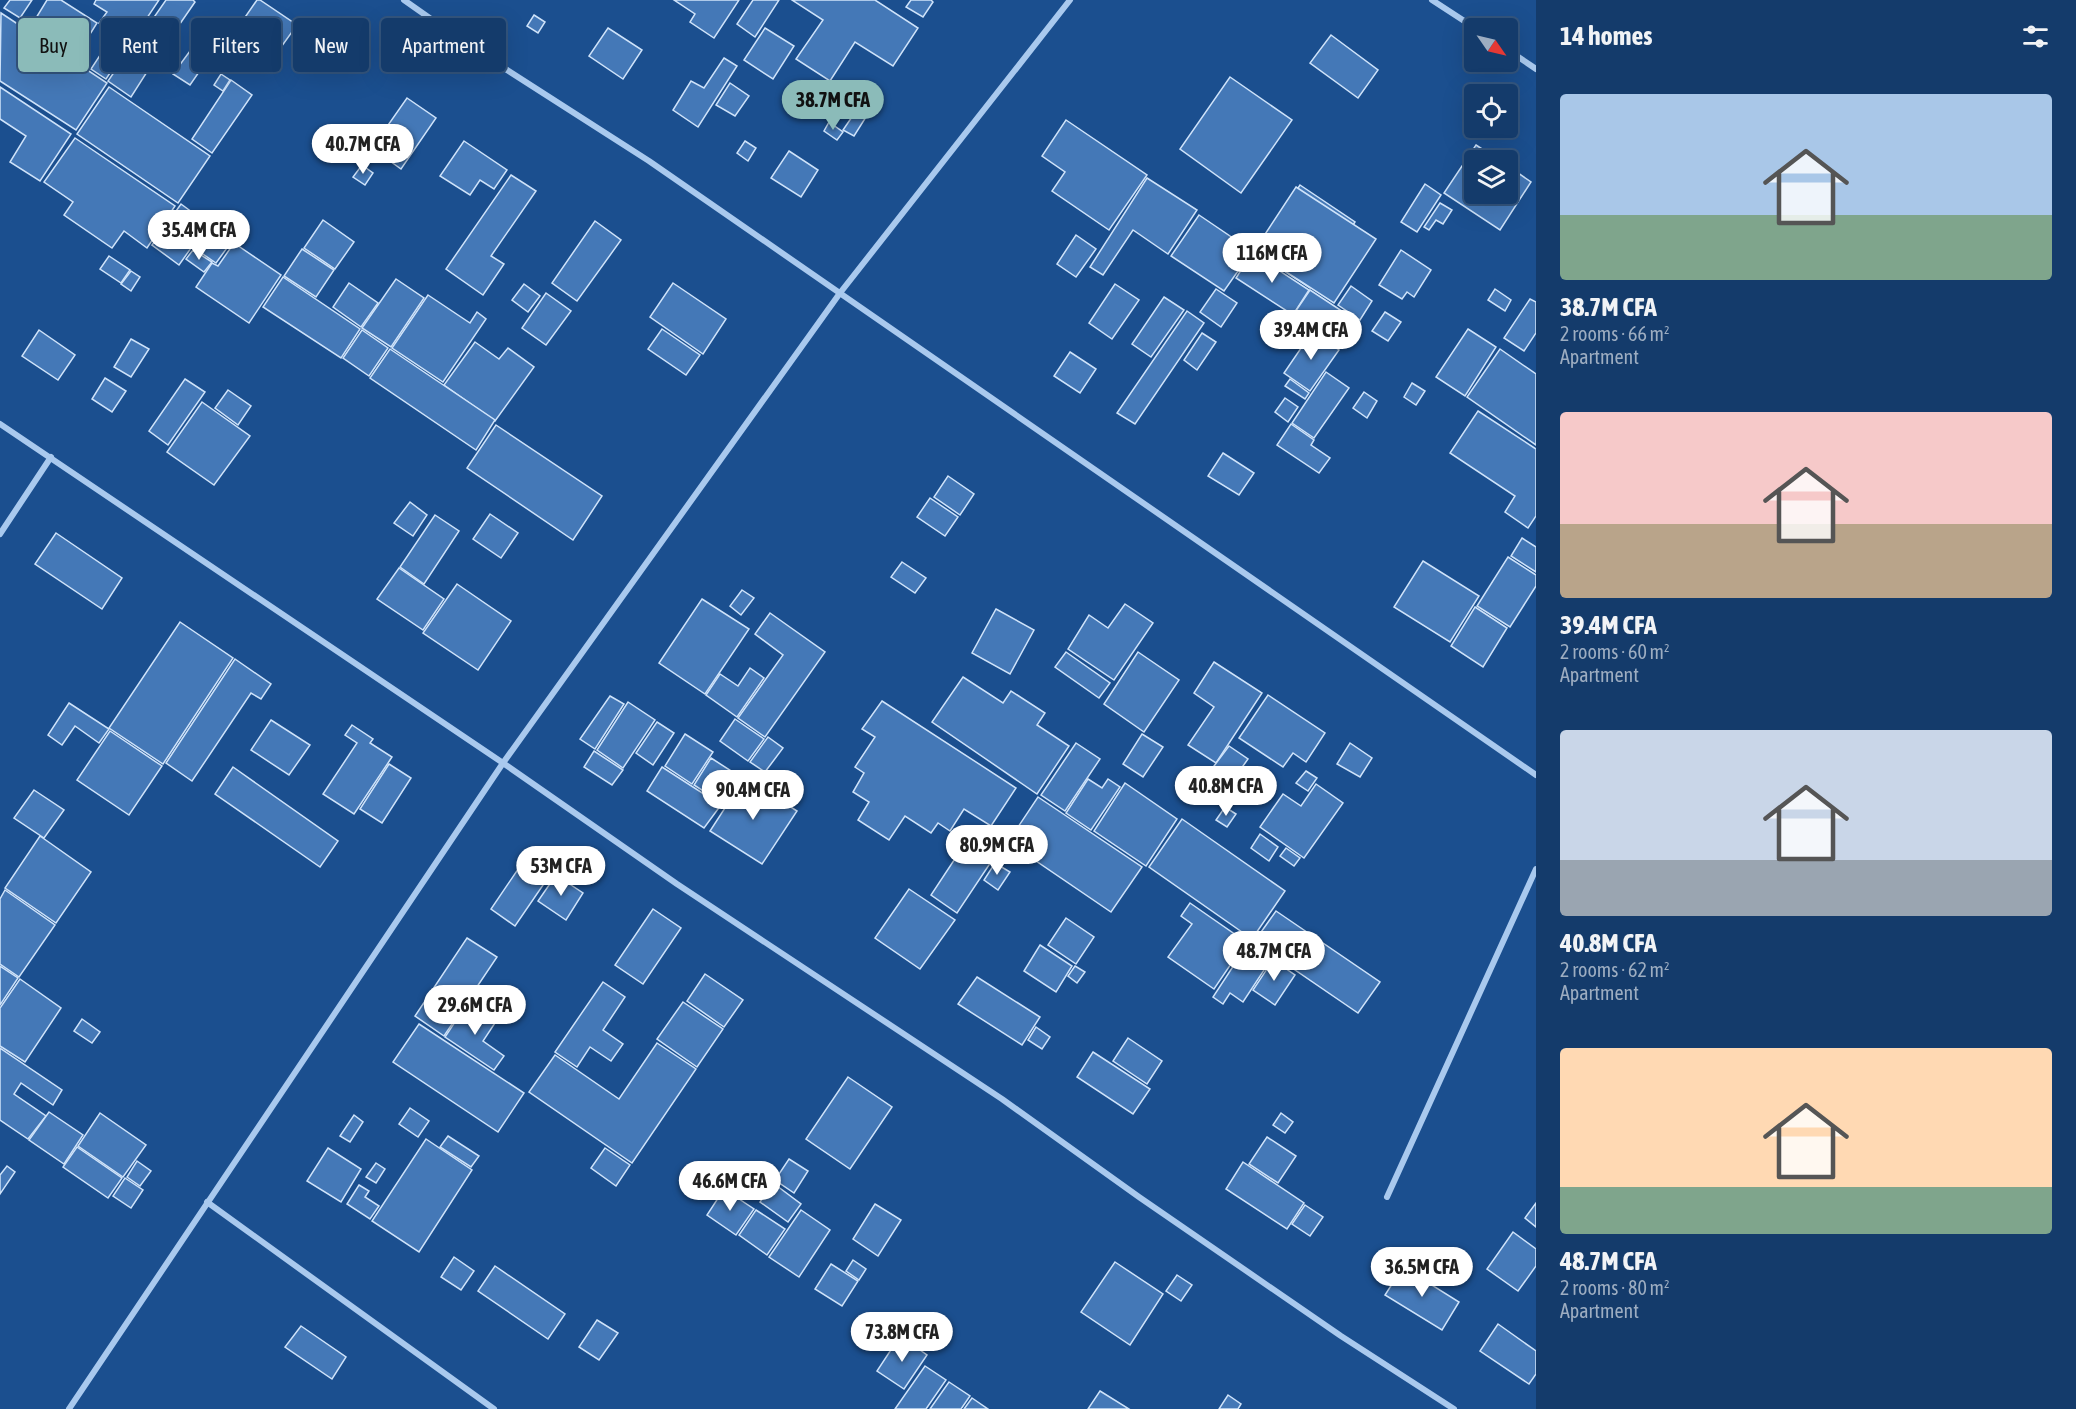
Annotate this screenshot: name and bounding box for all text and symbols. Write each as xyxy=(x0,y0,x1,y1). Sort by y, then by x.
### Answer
chip: Buy xyxy=(18,18,89,72)
chip: Rent xyxy=(101,18,179,72)
chip: Filters xyxy=(191,18,281,72)
chip: New xyxy=(293,18,369,72)
chip: Apartment xyxy=(381,18,506,72)
north arrow xyxy=(1464,18,1518,72)
map controls xyxy=(1464,18,1518,204)
icon: filters xyxy=(2019,20,2052,53)
text: 14 homes xyxy=(1560,21,1653,51)
pin: 38.7M CFA xyxy=(764,80,902,131)
button: locate xyxy=(1464,84,1518,138)
text: 38.7M CFA xyxy=(796,88,870,111)
pin: 40.7M CFA xyxy=(294,124,432,175)
text: 40.7M CFA xyxy=(326,132,400,155)
icon: home xyxy=(1752,133,1860,241)
button: layers xyxy=(1464,150,1518,204)
pin: 35.4M CFA xyxy=(130,210,268,261)
text: 35.4M CFA xyxy=(162,218,236,241)
pin: 116M CFA xyxy=(1210,233,1334,284)
text: 116M CFA xyxy=(1237,241,1307,264)
text: 38.7M CFA xyxy=(1560,292,1657,322)
pin: 39.4M CFA xyxy=(1242,310,1380,361)
text: 39.4M CFA xyxy=(1274,318,1348,341)
text: 2 rooms · 66 m² xyxy=(1560,322,1670,345)
text: Apartment xyxy=(1560,345,1639,368)
icon: home xyxy=(1752,451,1860,559)
text: 39.4M CFA xyxy=(1560,610,1657,640)
text: 2 rooms · 60 m² xyxy=(1560,640,1670,663)
text: Apartment xyxy=(1560,663,1639,686)
pin: 40.8M CFA xyxy=(1157,766,1295,817)
icon: home xyxy=(1752,769,1860,877)
pin: 90.4M CFA xyxy=(684,770,822,821)
text: 40.8M CFA xyxy=(1189,774,1263,797)
text: 90.4M CFA xyxy=(716,778,790,801)
pin: 80.9M CFA xyxy=(928,825,1066,876)
text: 80.9M CFA xyxy=(960,833,1034,856)
pin: 53M CFA xyxy=(506,846,616,897)
text: 53M CFA xyxy=(530,854,592,877)
text: 40.8M CFA xyxy=(1560,928,1657,958)
pin: 48.7M CFA xyxy=(1205,931,1343,982)
text: 48.7M CFA xyxy=(1237,939,1311,962)
text: 2 rooms · 62 m² xyxy=(1560,958,1670,981)
text: Apartment xyxy=(1560,981,1639,1004)
pin: 29.6M CFA xyxy=(406,985,544,1036)
text: 29.6M CFA xyxy=(438,993,512,1016)
icon: home xyxy=(1752,1087,1860,1195)
pin: 46.6M CFA xyxy=(661,1161,799,1212)
text: 46.6M CFA xyxy=(693,1169,767,1192)
text: 48.7M CFA xyxy=(1560,1246,1657,1276)
pin: 36.5M CFA xyxy=(1353,1247,1491,1298)
text: 36.5M CFA xyxy=(1385,1255,1459,1278)
text: 2 rooms · 80 m² xyxy=(1560,1276,1670,1299)
text: Apartment xyxy=(1560,1299,1639,1322)
pin: 73.8M CFA xyxy=(833,1312,971,1363)
text: 73.8M CFA xyxy=(865,1320,939,1343)

